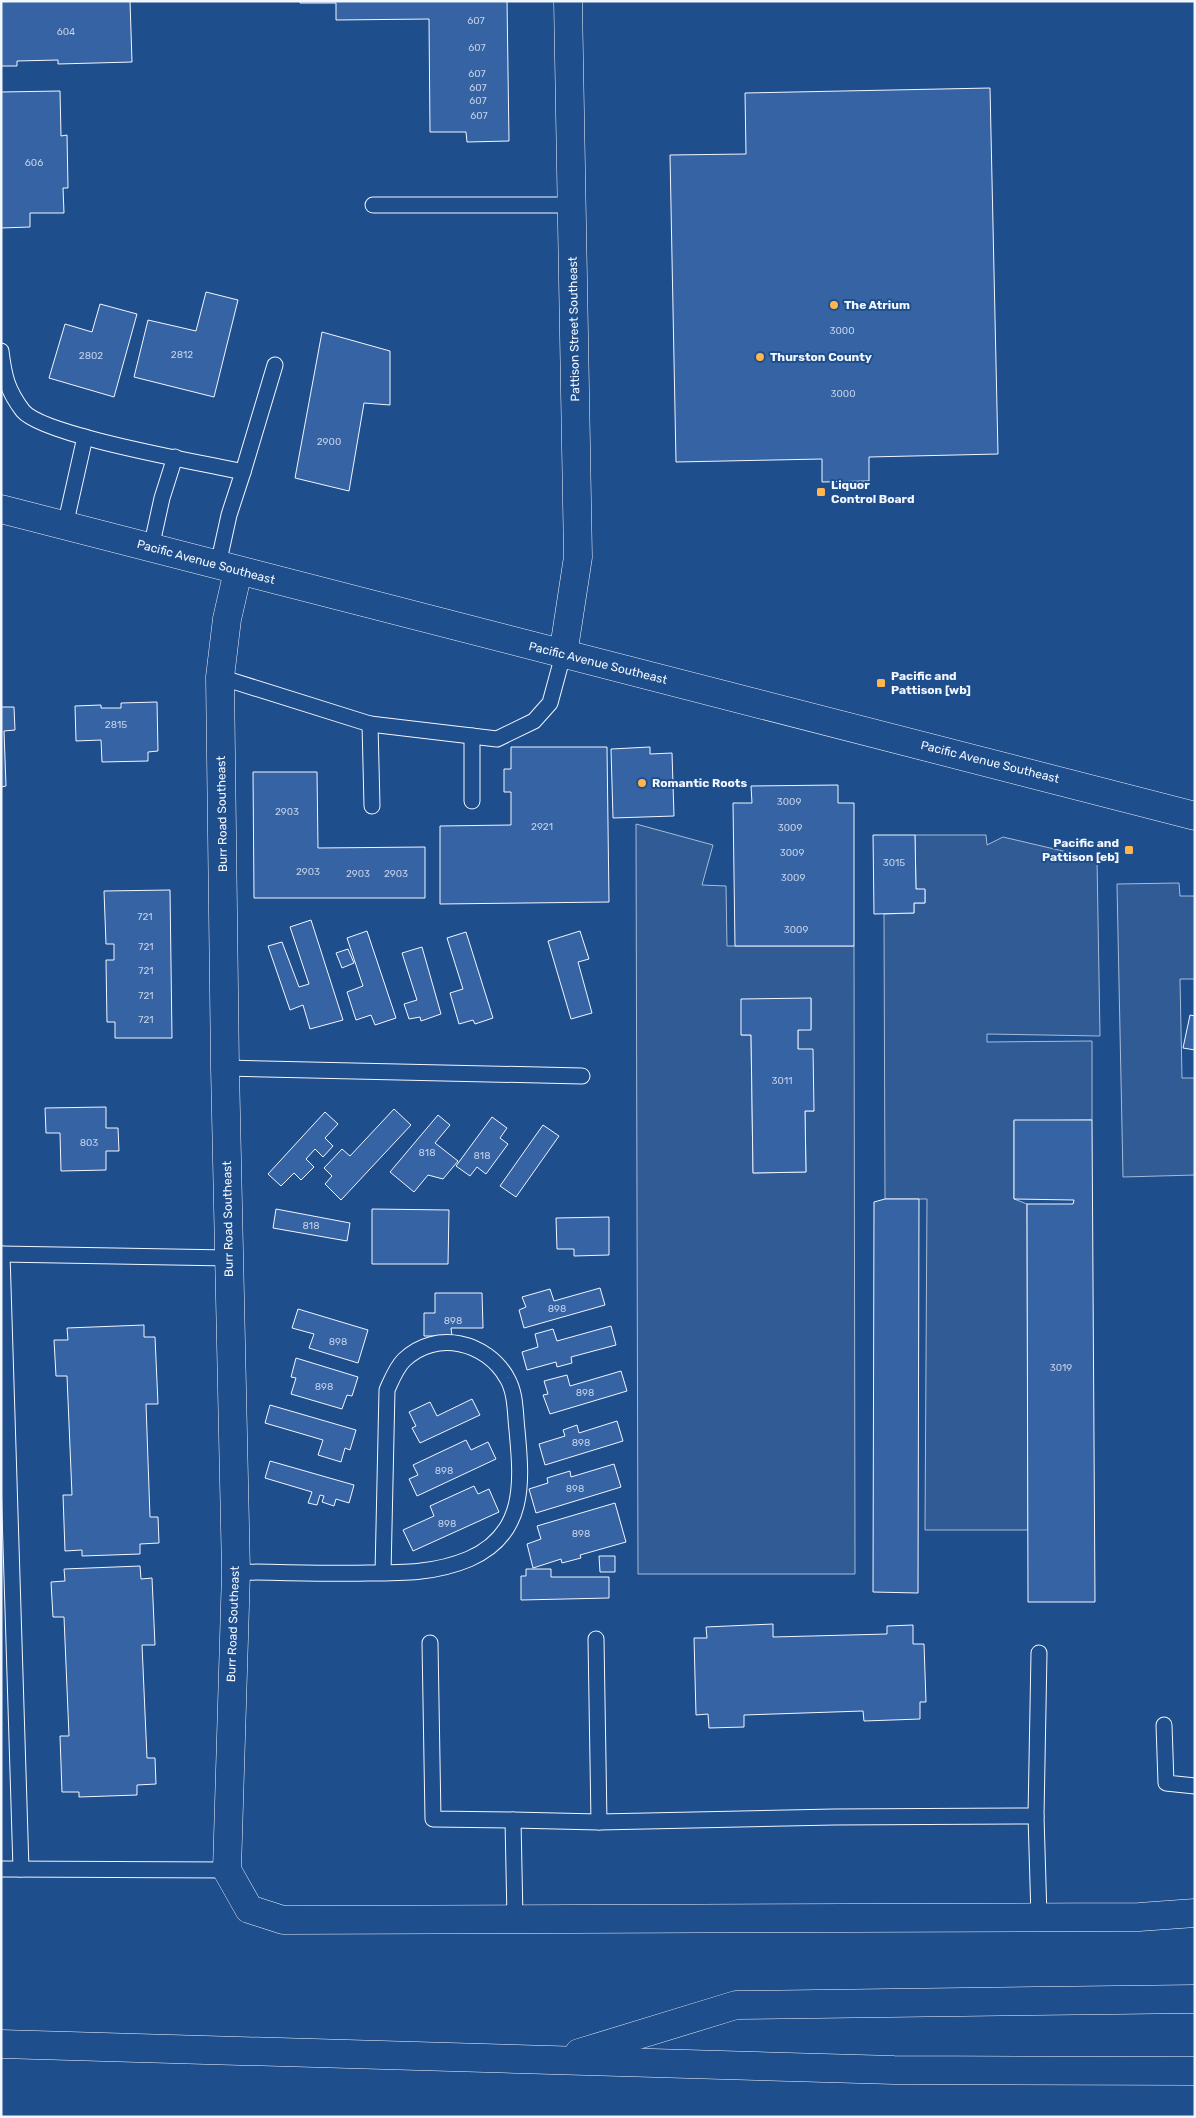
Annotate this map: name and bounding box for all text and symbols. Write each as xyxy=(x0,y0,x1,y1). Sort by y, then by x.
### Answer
house number: 607 xyxy=(467,15,485,27)
house number: 604 xyxy=(57,26,75,38)
house number: 607 xyxy=(468,42,486,54)
house number: 607 xyxy=(468,68,486,80)
house number: 607 xyxy=(469,82,487,94)
house number: 607 xyxy=(469,95,487,107)
house number: 607 xyxy=(470,110,488,122)
house number: 606 xyxy=(25,157,43,169)
street label: Pattison Street Southeast xyxy=(566,256,582,402)
place label: The Atrium xyxy=(844,298,910,312)
marker: The Atrium xyxy=(828,299,840,311)
house number: 3000 xyxy=(829,325,855,337)
house number: 2812 xyxy=(171,349,193,361)
house number: 2802 xyxy=(79,350,103,362)
place label: Thurston County xyxy=(770,350,872,364)
marker: Thurston County xyxy=(754,351,766,363)
house number: 3000 xyxy=(830,388,856,400)
house number: 2900 xyxy=(317,436,341,448)
place label: Liquor Control Board xyxy=(831,478,915,506)
marker: Liquor Control Board xyxy=(815,486,827,498)
street label: Pacific Avenue Southeast xyxy=(135,537,277,587)
street label: Pacific Avenue Southeast xyxy=(527,639,669,687)
place label: Pacific and Pattison [wb] xyxy=(891,669,971,697)
marker: Pacific and Pattison [wb] xyxy=(875,677,887,689)
house number: 2815 xyxy=(105,719,127,731)
street label: Pacific Avenue Southeast xyxy=(919,738,1061,786)
street label: Burr Road Southeast xyxy=(214,756,230,872)
place label: Romantic Roots xyxy=(652,776,747,790)
marker: Romantic Roots xyxy=(636,777,648,789)
house number: 3009 xyxy=(777,796,801,808)
house number: 2903 xyxy=(275,806,299,818)
house number: 2921 xyxy=(531,821,553,833)
house number: 3009 xyxy=(778,822,802,834)
place label: Pacific and Pattison [eb] xyxy=(1042,836,1119,864)
marker: Pacific and Pattison [eb] xyxy=(1123,844,1135,856)
house number: 3009 xyxy=(780,847,804,859)
house number: 3015 xyxy=(883,857,905,869)
house number: 2903 xyxy=(296,866,320,878)
house number: 2903 xyxy=(346,868,370,880)
house number: 2903 xyxy=(384,868,408,880)
house number: 3009 xyxy=(781,872,805,884)
house number: 721 xyxy=(137,911,153,923)
house number: 3009 xyxy=(784,924,808,936)
house number: 721 xyxy=(138,941,154,953)
house number: 721 xyxy=(138,965,154,977)
house number: 721 xyxy=(138,990,154,1002)
house number: 721 xyxy=(138,1014,154,1026)
house number: 3011 xyxy=(772,1075,792,1087)
house number: 803 xyxy=(80,1137,98,1149)
house number: 818 xyxy=(419,1147,436,1159)
house number: 818 xyxy=(474,1150,491,1162)
street label: Burr Road Southeast xyxy=(220,1161,236,1277)
house number: 818 xyxy=(303,1220,320,1232)
house number: 898 xyxy=(548,1303,566,1315)
house number: 898 xyxy=(444,1315,462,1327)
house number: 898 xyxy=(329,1336,347,1348)
house number: 3019 xyxy=(1050,1362,1072,1374)
house number: 898 xyxy=(315,1381,333,1393)
house number: 898 xyxy=(576,1387,594,1399)
house number: 898 xyxy=(572,1437,590,1449)
house number: 898 xyxy=(435,1465,453,1477)
house number: 898 xyxy=(566,1483,584,1495)
house number: 898 xyxy=(438,1518,456,1530)
house number: 898 xyxy=(572,1528,590,1540)
street label: Burr Road Southeast xyxy=(224,1565,242,1682)

